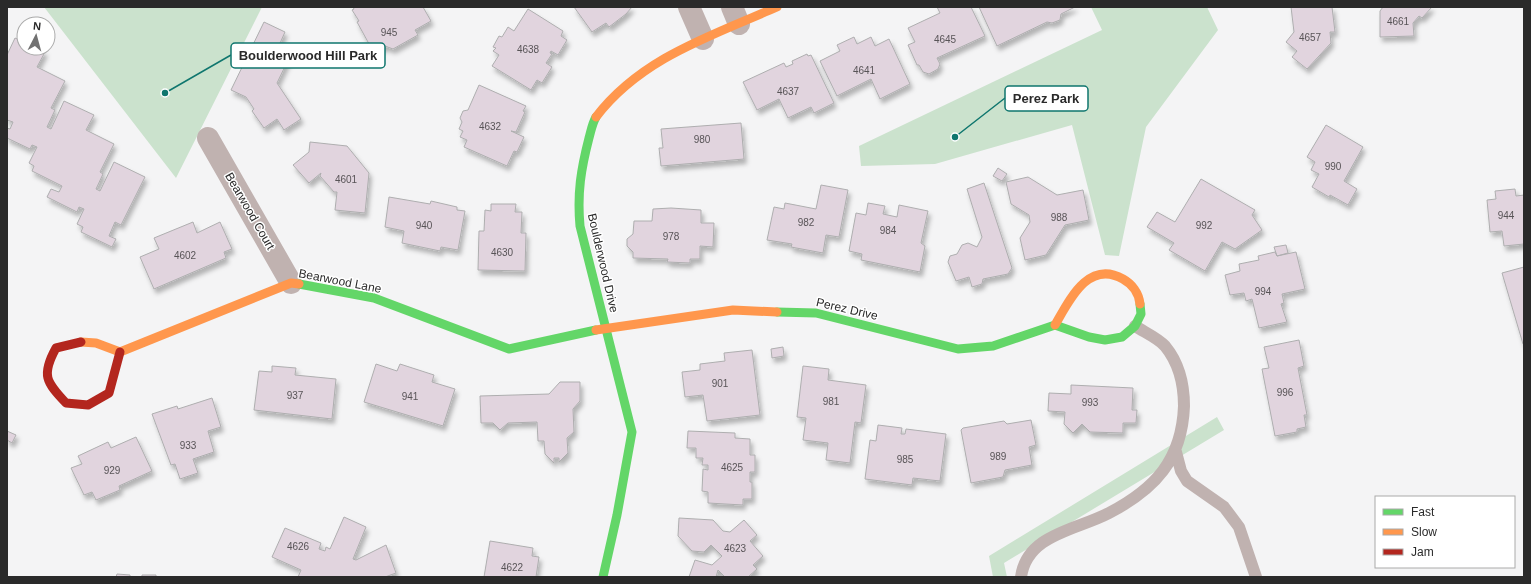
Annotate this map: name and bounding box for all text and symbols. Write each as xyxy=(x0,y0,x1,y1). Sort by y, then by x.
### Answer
north arrow xyxy=(16,16,56,56)
house number: 4661 xyxy=(1387,16,1410,27)
text: N xyxy=(32,20,42,32)
house number: 945 xyxy=(381,27,398,38)
house number: 4657 xyxy=(1299,32,1322,43)
house number: 4645 xyxy=(934,34,957,45)
callout: Boulderwood Hill Park xyxy=(231,43,385,68)
house number: 4638 xyxy=(517,44,540,55)
text: Boulderwood Hill Park xyxy=(239,48,378,63)
house number: 4641 xyxy=(853,65,876,76)
house number: 4637 xyxy=(777,86,800,97)
callout: Perez Park xyxy=(1005,86,1088,111)
text: Perez Park xyxy=(1013,91,1080,106)
house number: 4632 xyxy=(479,121,502,132)
house number: 980 xyxy=(694,134,711,145)
house number: 990 xyxy=(1325,161,1342,172)
street label: Bearwood Court xyxy=(222,170,278,253)
house number: 4601 xyxy=(335,174,358,185)
house number: 944 xyxy=(1498,210,1515,221)
street label: Boulderwood Drive xyxy=(585,212,621,314)
house number: 988 xyxy=(1051,212,1068,223)
house number: 982 xyxy=(798,217,815,228)
house number: 940 xyxy=(416,220,433,231)
house number: 992 xyxy=(1196,220,1213,231)
house number: 984 xyxy=(880,225,897,236)
house number: 978 xyxy=(663,231,680,242)
house number: 4630 xyxy=(491,247,514,258)
house number: 4602 xyxy=(174,250,197,261)
street label: Bearwood Lane xyxy=(297,266,383,296)
house number: 994 xyxy=(1255,286,1272,297)
street label: Perez Drive xyxy=(815,295,879,323)
house number: 901 xyxy=(712,378,729,389)
house number: 996 xyxy=(1277,387,1294,398)
house number: 937 xyxy=(287,390,304,401)
house number: 941 xyxy=(402,391,419,402)
house number: 981 xyxy=(823,396,840,407)
house number: 993 xyxy=(1082,397,1099,408)
house number: 933 xyxy=(180,440,197,451)
house number: 989 xyxy=(990,451,1007,462)
house number: 985 xyxy=(897,454,914,465)
house number: 4625 xyxy=(721,462,744,473)
house number: 929 xyxy=(104,465,121,476)
legend xyxy=(1375,496,1515,568)
text: Fast xyxy=(1411,505,1435,519)
text: Slow xyxy=(1411,525,1437,539)
house number: 4626 xyxy=(287,541,310,552)
house number: 4623 xyxy=(724,543,747,554)
text: Jam xyxy=(1411,545,1434,559)
house number: 4622 xyxy=(501,562,524,573)

